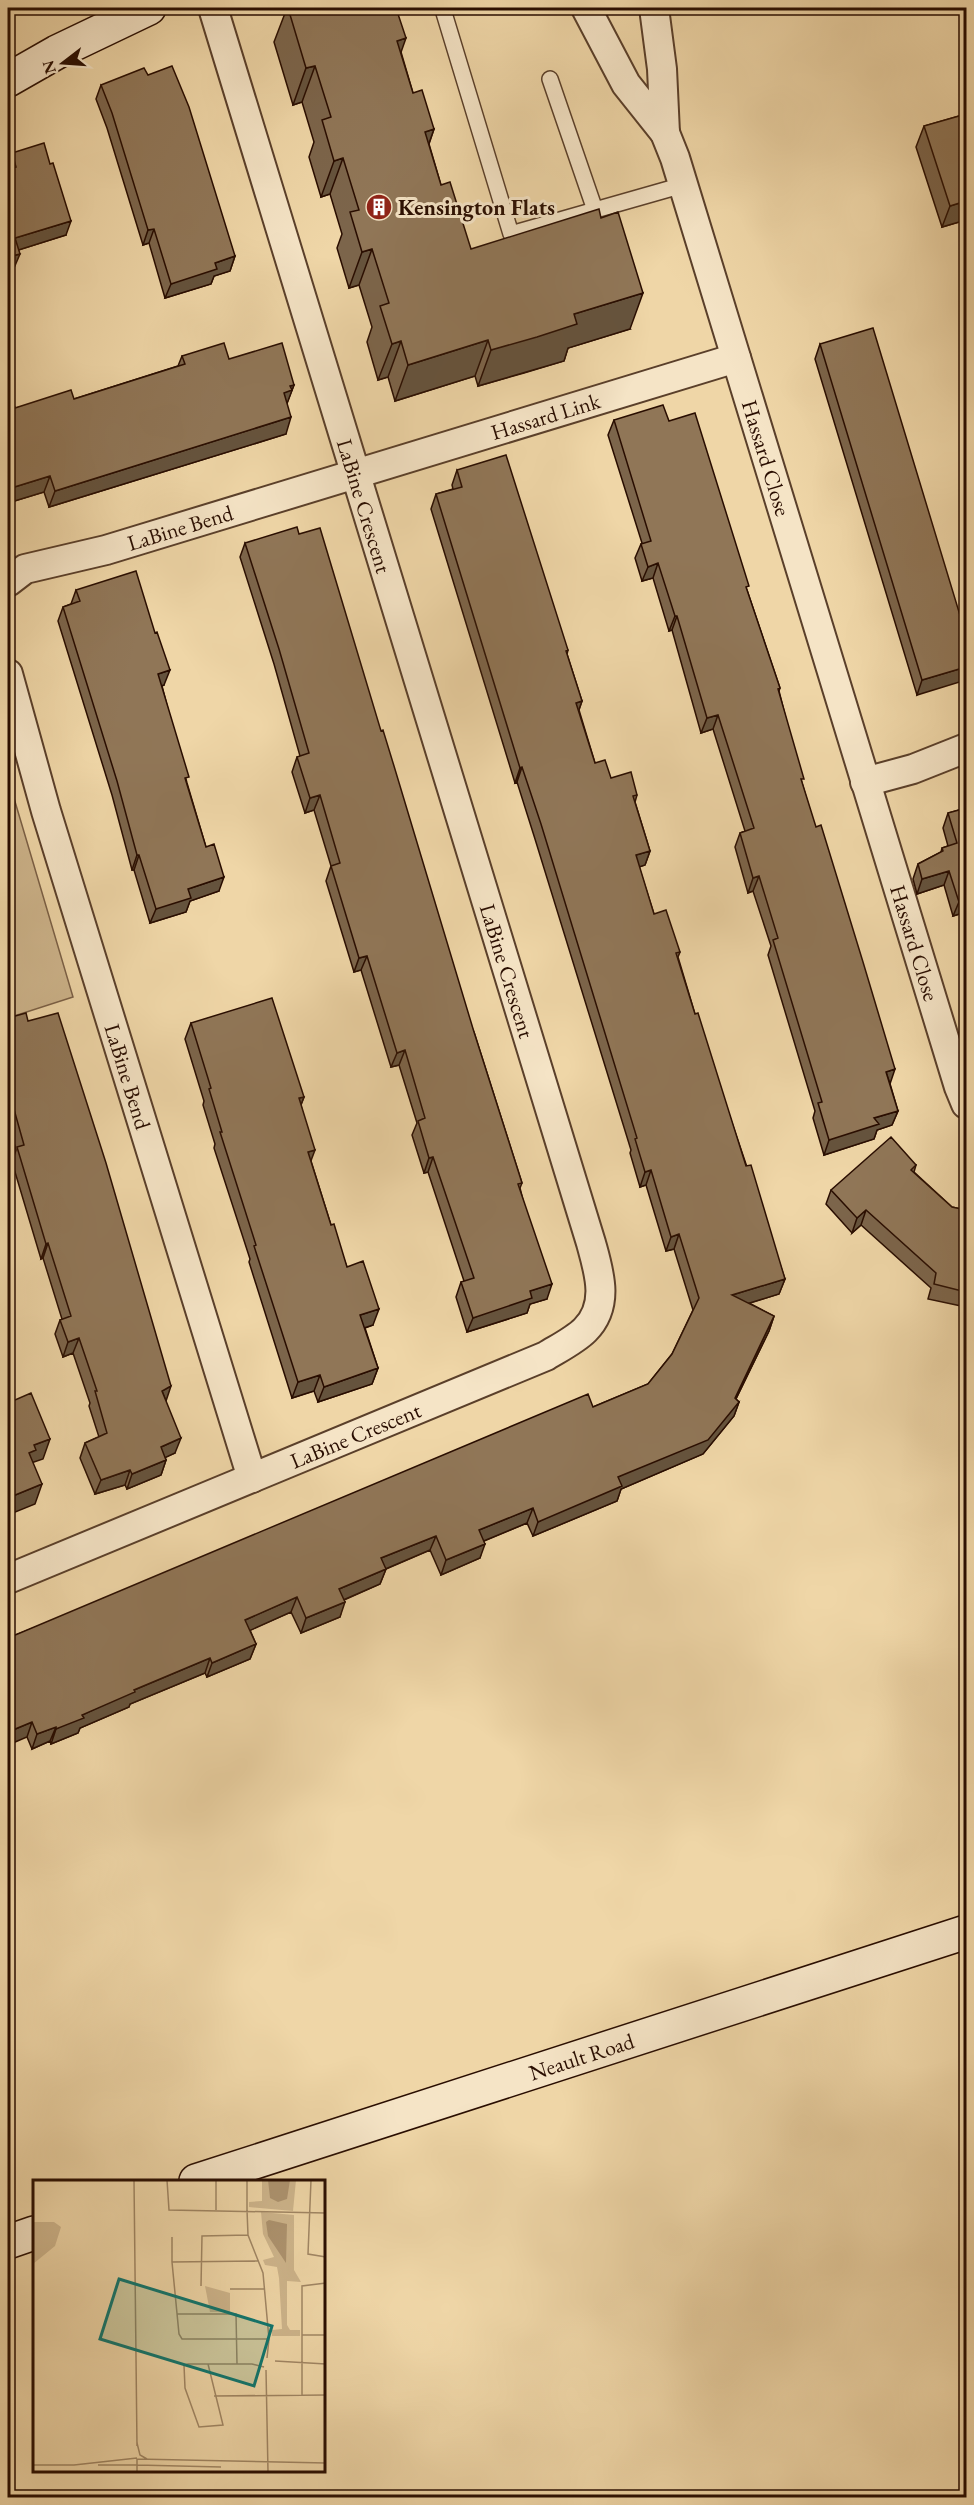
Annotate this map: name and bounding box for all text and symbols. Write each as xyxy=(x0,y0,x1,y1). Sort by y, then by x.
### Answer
north arrow xyxy=(33,33,93,93)
text: N xyxy=(37,58,61,77)
building icon: Kensington Flats xyxy=(364,192,394,222)
place label: Kensington Flats xyxy=(398,193,555,222)
street label: Hassard Link xyxy=(487,386,604,446)
street label: Hassard Close xyxy=(735,396,798,520)
street label: LaBine Crescent xyxy=(330,435,398,577)
street label: LaBine Bend xyxy=(124,497,237,557)
street label: Hassard Close xyxy=(883,881,946,1005)
street label: LaBine Crescent xyxy=(473,900,541,1042)
street label: LaBine Bend xyxy=(98,1020,158,1134)
street label: LaBine Crescent xyxy=(286,1395,425,1475)
street label: Neault Road xyxy=(525,2026,639,2087)
inset map xyxy=(33,2180,326,2472)

